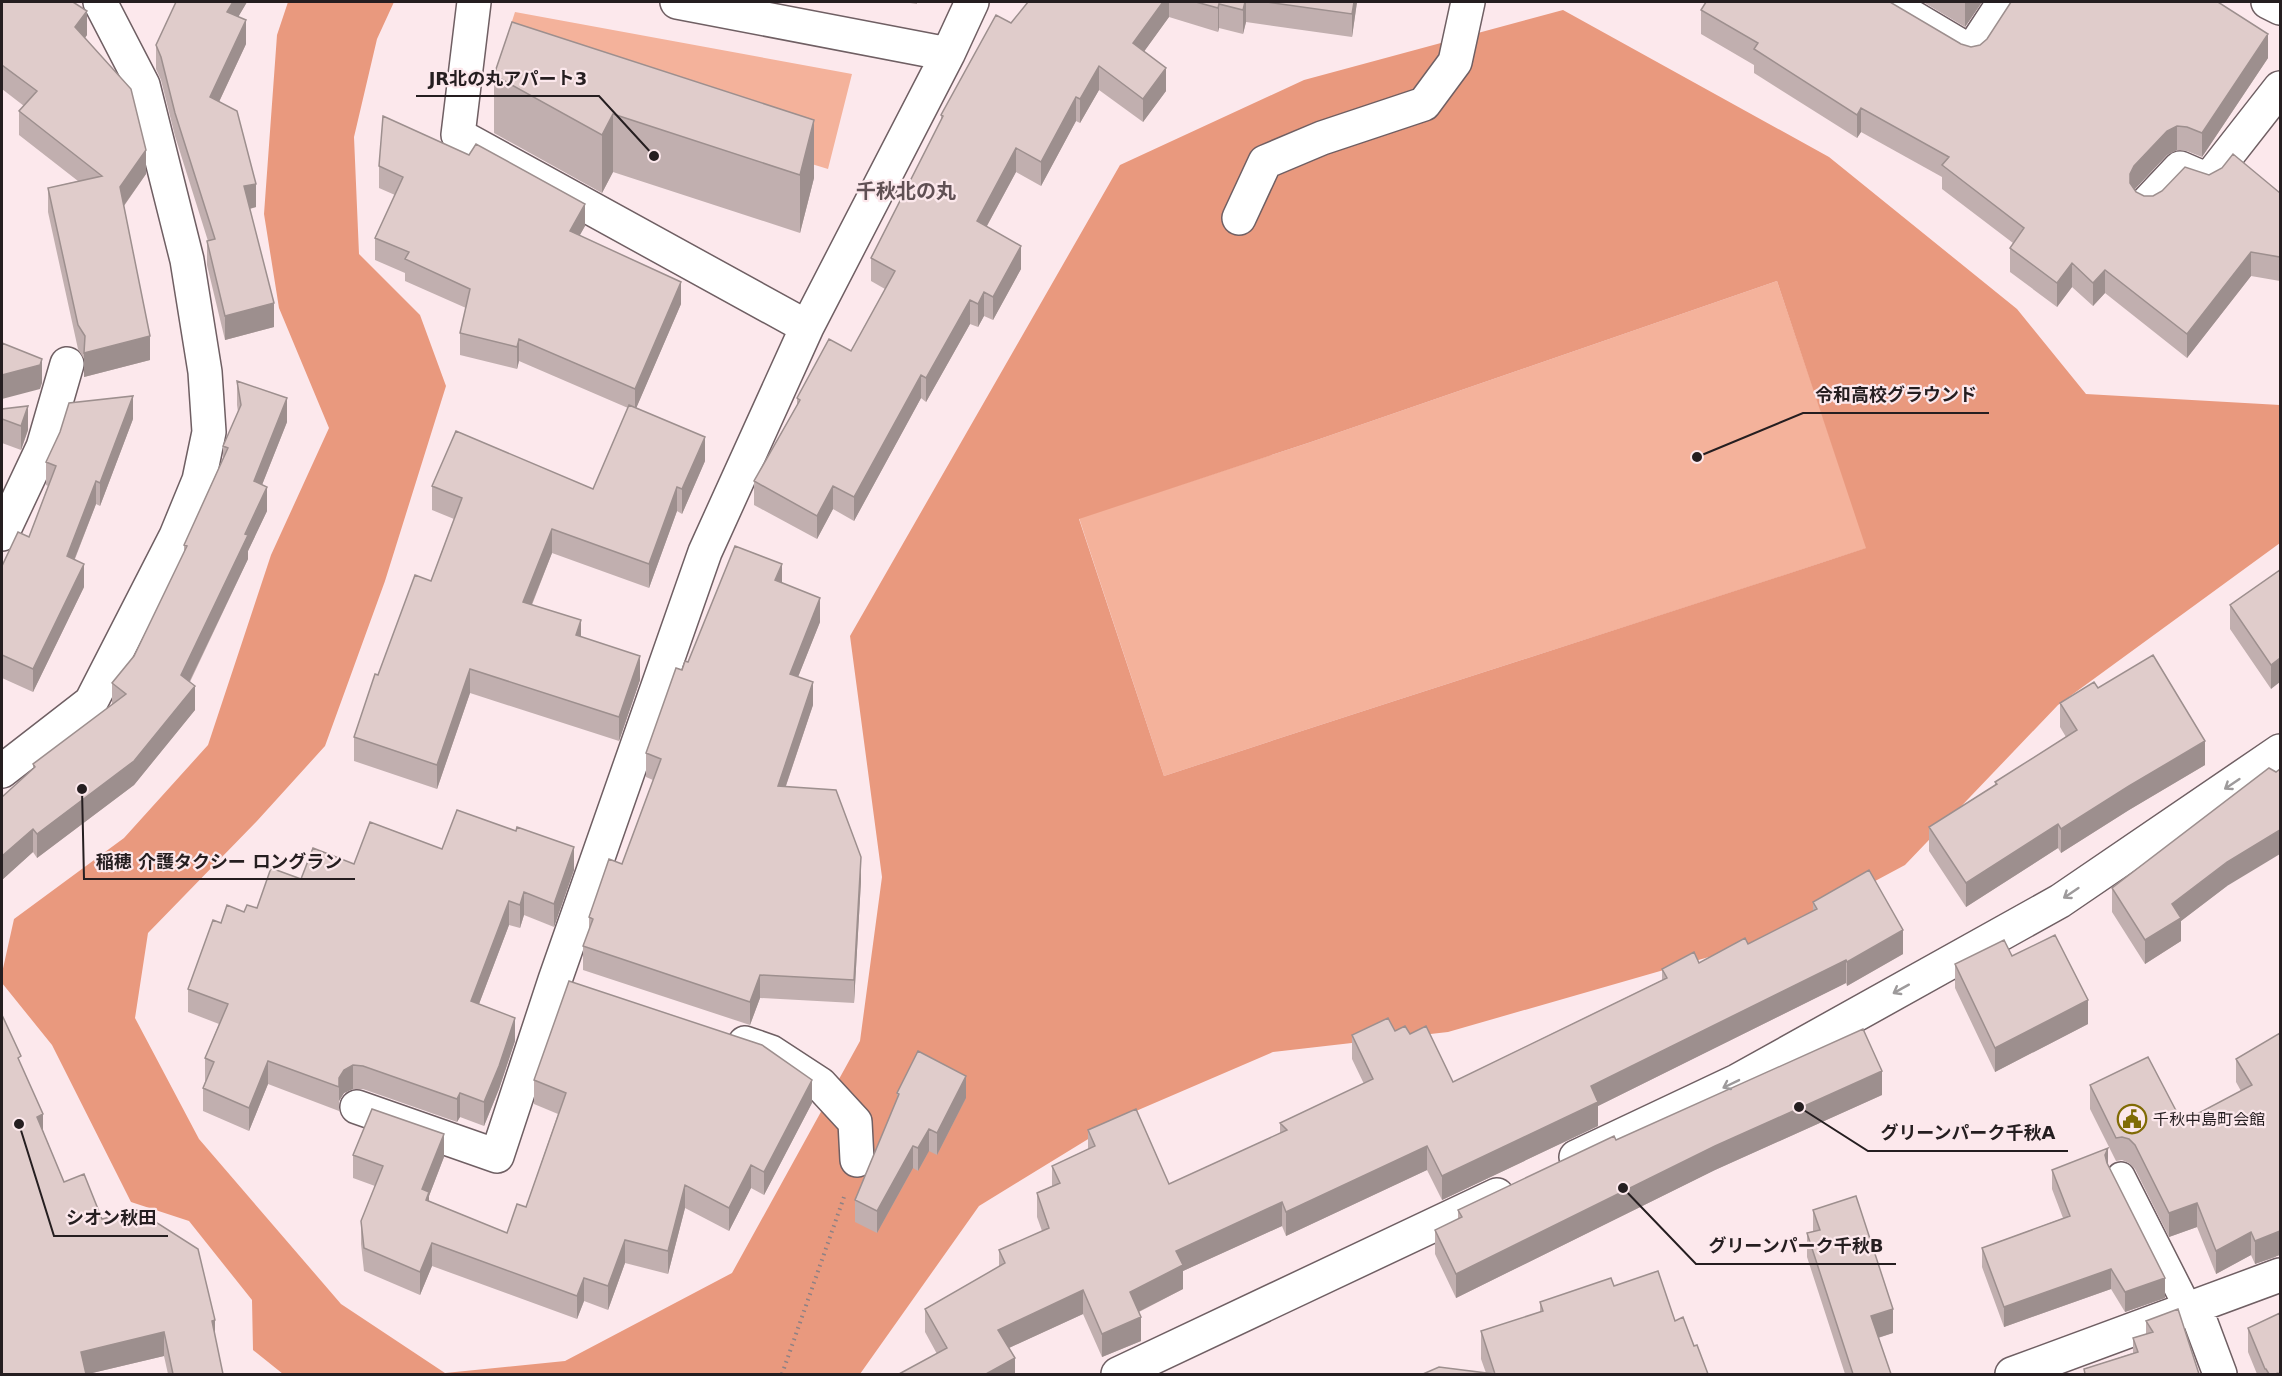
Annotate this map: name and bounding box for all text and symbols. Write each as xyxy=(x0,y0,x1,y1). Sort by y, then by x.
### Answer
callout: JR北の丸アパート3 xyxy=(416,60,599,96)
text: JR北の丸アパート3 xyxy=(427,68,587,89)
district label: 千秋北の丸 xyxy=(856,179,956,203)
callout: 令和高校グラウンド xyxy=(1803,377,1989,413)
text: 令和高校グラウンド xyxy=(1815,384,1977,405)
one-way arrow xyxy=(2224,778,2241,790)
callout: 稲穂 介護タクシー ロングラン xyxy=(84,843,355,879)
text: 稲穂 介護タクシー ロングラン xyxy=(96,851,342,872)
one-way arrow xyxy=(2063,887,2080,899)
one-way arrow xyxy=(1893,983,1910,995)
one-way arrow xyxy=(1722,1078,1740,1090)
public building icon: 千秋中島町会館 xyxy=(2116,1103,2148,1135)
place label: 千秋中島町会館 xyxy=(2153,1110,2265,1129)
callout: グリーンパーク千秋A xyxy=(1868,1115,2068,1151)
text: グリーンパーク千秋A xyxy=(1880,1122,2056,1143)
callout: シオン秋田 xyxy=(54,1200,168,1236)
text: シオン秋田 xyxy=(66,1207,156,1228)
callout: グリーンパーク千秋B xyxy=(1696,1228,1896,1264)
text: グリーンパーク千秋B xyxy=(1709,1235,1883,1256)

